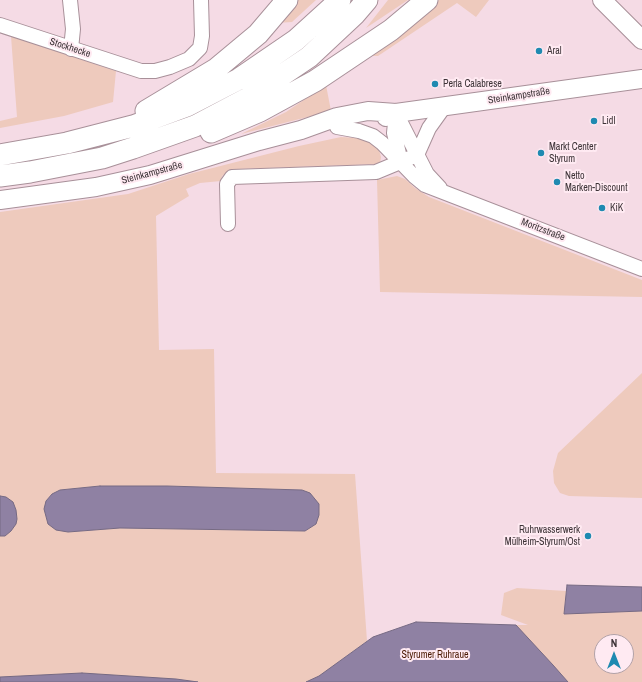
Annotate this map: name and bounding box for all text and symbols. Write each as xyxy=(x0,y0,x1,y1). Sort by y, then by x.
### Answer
street label: Stockhecke xyxy=(48,36,92,60)
place label: Aral xyxy=(547,45,562,57)
marker: Aral xyxy=(534,46,544,56)
place label: Perla Calabrese xyxy=(443,78,502,90)
marker: Perla Calabrese xyxy=(430,79,440,89)
street label: Steinkampstraße xyxy=(487,85,551,107)
place label: Lidl xyxy=(602,115,615,127)
marker: Lidl xyxy=(589,116,599,126)
place label: Markt Center Styrum xyxy=(549,141,596,164)
marker: Markt Center Styrum xyxy=(536,148,546,158)
street label: Steinkampstraße xyxy=(120,159,184,187)
place label: Netto Marken-Discount xyxy=(565,170,627,194)
marker: Netto Marken-Discount xyxy=(552,177,562,187)
place label: KiK xyxy=(610,202,623,214)
marker: KiK xyxy=(597,203,607,213)
street label: Moritzstraße xyxy=(519,216,567,244)
place label: Ruhrwasserwerk Mülheim-Styrum/Ost xyxy=(505,524,580,548)
marker: Ruhrwasserwerk Mülheim-Styrum/Ost xyxy=(583,531,593,541)
north arrow xyxy=(594,634,634,674)
text: N xyxy=(611,636,617,650)
park label: Styrumer Ruhraue xyxy=(402,649,468,661)

